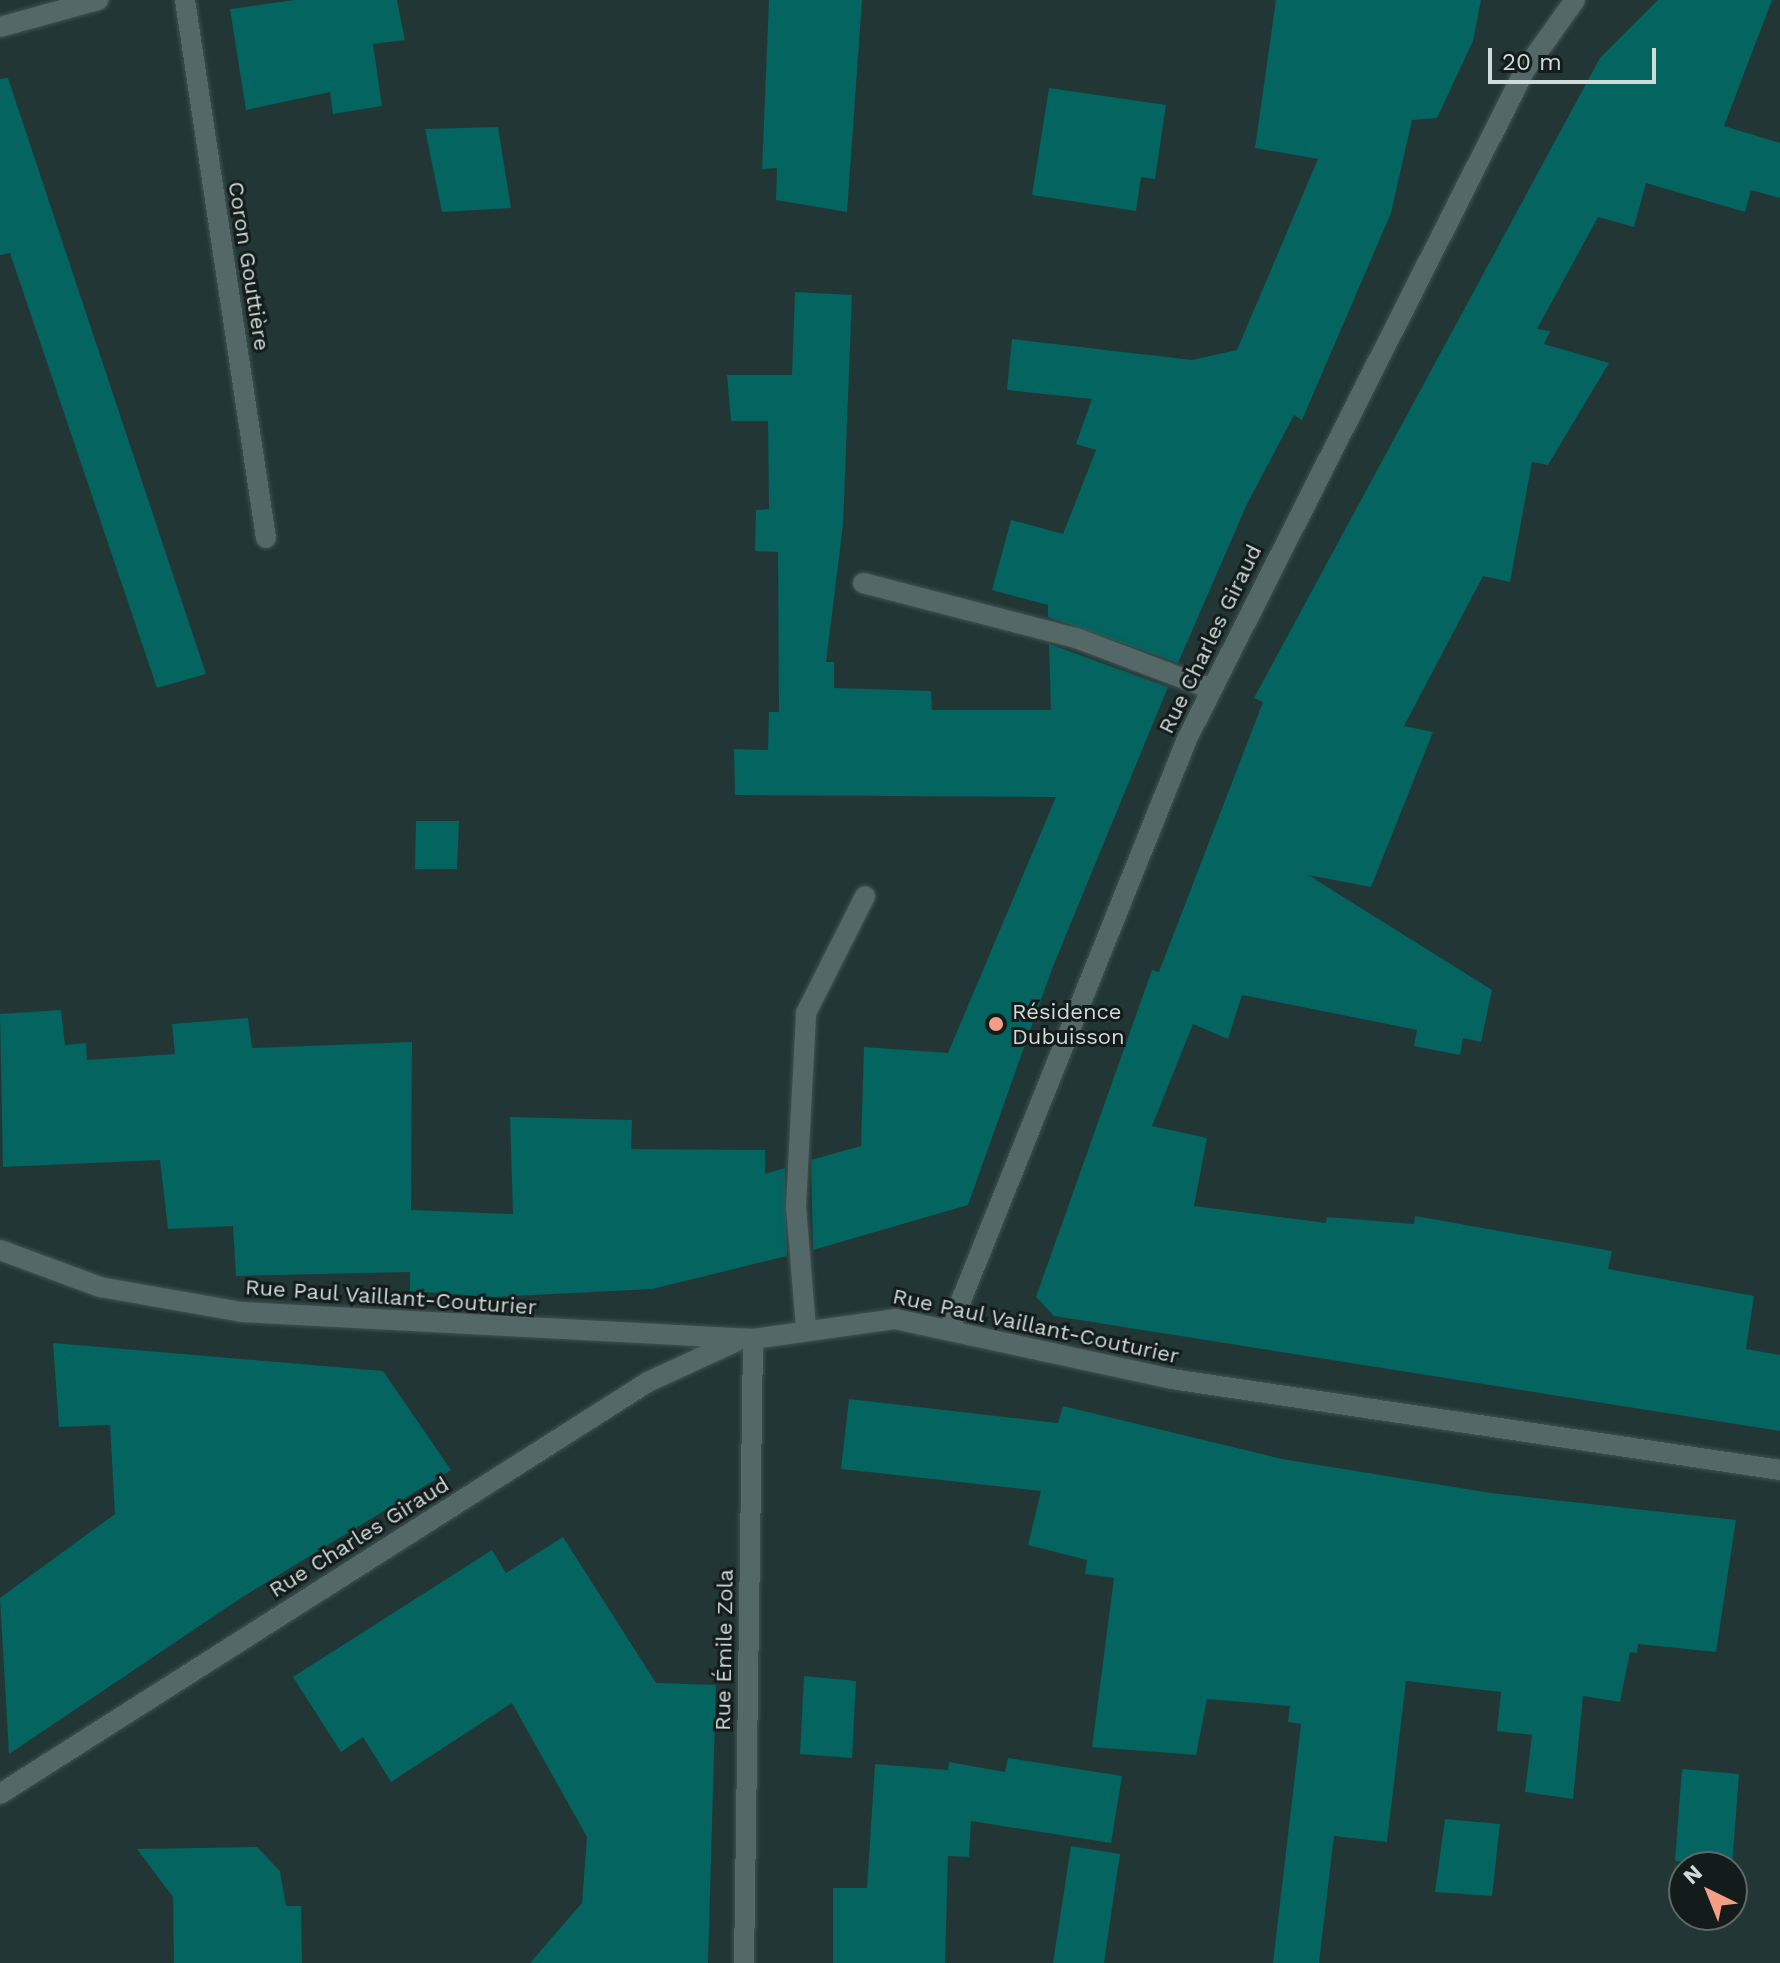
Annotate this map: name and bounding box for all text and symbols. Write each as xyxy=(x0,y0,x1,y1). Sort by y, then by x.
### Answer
scale bar xyxy=(1492,32,1660,82)
text: 20 m xyxy=(1502,48,1562,76)
street label: Coron Gouttière xyxy=(223,180,275,352)
street label: Rue Charles Giraud xyxy=(1153,540,1267,738)
place label: Résidence Dubuisson xyxy=(1012,998,1125,1050)
marker: Résidence Dubuisson xyxy=(987,1015,1005,1033)
street label: Rue Paul Vaillant-Couturier xyxy=(244,1274,538,1320)
street label: Rue Paul Vaillant-Couturier xyxy=(890,1283,1182,1369)
street label: Rue Charles Giraud xyxy=(264,1471,454,1603)
street label: Rue Émile Zola xyxy=(709,1569,739,1731)
north arrow xyxy=(1668,1851,1748,1931)
text: N xyxy=(1678,1860,1707,1889)

